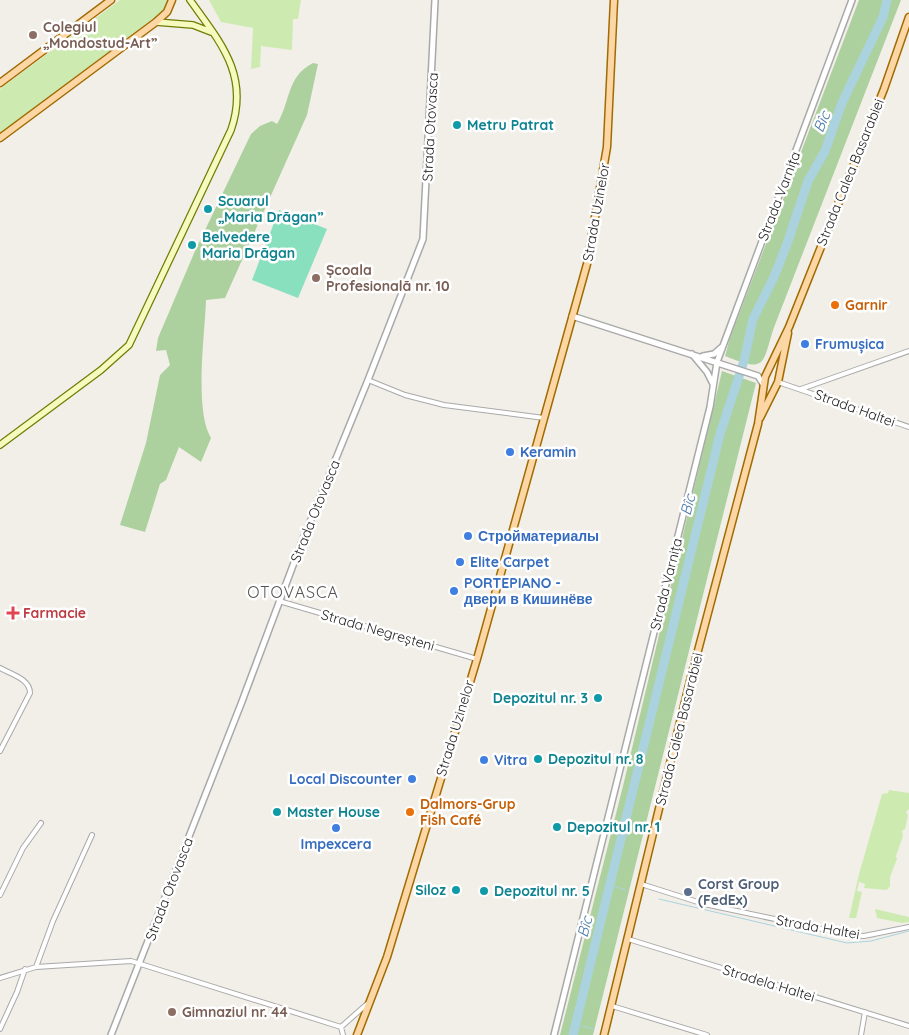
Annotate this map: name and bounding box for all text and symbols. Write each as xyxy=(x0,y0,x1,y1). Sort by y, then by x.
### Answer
place label: Colegiul „Mondostud-Art” xyxy=(43,18,157,52)
marker: Colegiul „Mondostud-Art” xyxy=(27,29,39,41)
street label: Strada Otovasca xyxy=(418,72,442,182)
street label: Strada Calea Basarabiei xyxy=(812,96,888,248)
water label: Bîc xyxy=(809,107,835,135)
place label: Metru Patrat xyxy=(467,116,554,134)
marker: Metru Patrat xyxy=(451,119,463,131)
street label: Strada Varnița xyxy=(754,149,804,243)
street label: Strada Uzinelor xyxy=(578,161,614,263)
place label: Scuarul „Maria Drăgan” xyxy=(218,192,324,226)
marker: Scuarul „Maria Drăgan” xyxy=(202,203,214,215)
place label: Belvedere Maria Drăgan xyxy=(202,228,295,262)
marker: Belvedere Maria Drăgan xyxy=(186,239,198,251)
place label: Școala Profesională nr. 10 xyxy=(326,261,450,295)
marker: Școala Profesională nr. 10 xyxy=(310,272,322,284)
place label: Garnir xyxy=(845,296,888,314)
marker: Garnir xyxy=(829,299,841,311)
place label: Frumușica xyxy=(815,335,884,354)
marker: Frumușica xyxy=(799,338,811,350)
street label: Strada Haltei xyxy=(812,385,898,431)
place label: Keramin xyxy=(520,443,576,461)
marker: Keramin xyxy=(504,446,516,458)
street label: Strada Otovasca xyxy=(286,457,344,565)
water label: Bîc xyxy=(676,491,700,517)
place label: Стройматериалы xyxy=(478,527,599,545)
marker: Стройматериалы xyxy=(462,530,474,542)
street label: Strada Varnița xyxy=(646,536,686,632)
place label: Elite Carpet xyxy=(470,553,550,571)
marker: Elite Carpet xyxy=(454,556,466,568)
place label: PORTEPIANO - двери в Кишинёве xyxy=(464,574,593,608)
district label: OTOVASCA xyxy=(247,582,339,602)
marker: PORTEPIANO - двери в Кишинёве xyxy=(448,585,460,597)
place label: Farmacie xyxy=(23,604,86,622)
street label: Strada Negreșteni xyxy=(319,605,437,655)
marker: Farmacie xyxy=(7,607,19,619)
street label: Strada Calea Basarabiei xyxy=(651,651,707,807)
street label: Strada Uzinelor xyxy=(432,677,478,778)
place label: Depozitul nr. 3 xyxy=(493,689,588,707)
marker: Depozitul nr. 3 xyxy=(592,692,604,704)
place label: Depozitul nr. 8 xyxy=(548,750,644,768)
place label: Vitra xyxy=(494,751,527,769)
marker: Depozitul nr. 8 xyxy=(532,753,544,765)
marker: Vitra xyxy=(478,754,490,766)
place label: Local Discounter xyxy=(289,770,402,788)
marker: Local Discounter xyxy=(406,773,418,785)
place label: Dalmors-Grup Fish Café xyxy=(420,795,516,829)
place label: Master House xyxy=(287,803,380,821)
marker: Master House xyxy=(271,806,283,818)
marker: Dalmors-Grup Fish Café xyxy=(404,806,416,818)
place label: Depozitul nr. 1 xyxy=(567,818,660,836)
marker: Depozitul nr. 1 xyxy=(551,821,563,833)
marker: Impexcera xyxy=(330,822,342,834)
street label: Strada Otovasca xyxy=(141,835,197,943)
place label: Impexcera xyxy=(301,835,371,853)
place label: Corst Group (FedEx) xyxy=(698,875,779,909)
place label: Siloz xyxy=(415,881,446,899)
place label: Depozitul nr. 5 xyxy=(494,882,590,900)
marker: Siloz xyxy=(450,884,462,896)
marker: Depozitul nr. 5 xyxy=(478,885,490,897)
marker: Corst Group (FedEx) xyxy=(682,886,694,898)
street label: Strada Haltei xyxy=(775,911,861,943)
water label: Bîc xyxy=(573,913,597,939)
street label: Stradela Haltei xyxy=(721,960,817,1006)
place label: Gimnaziul nr. 44 xyxy=(182,1003,288,1021)
marker: Gimnaziul nr. 44 xyxy=(166,1006,178,1018)

